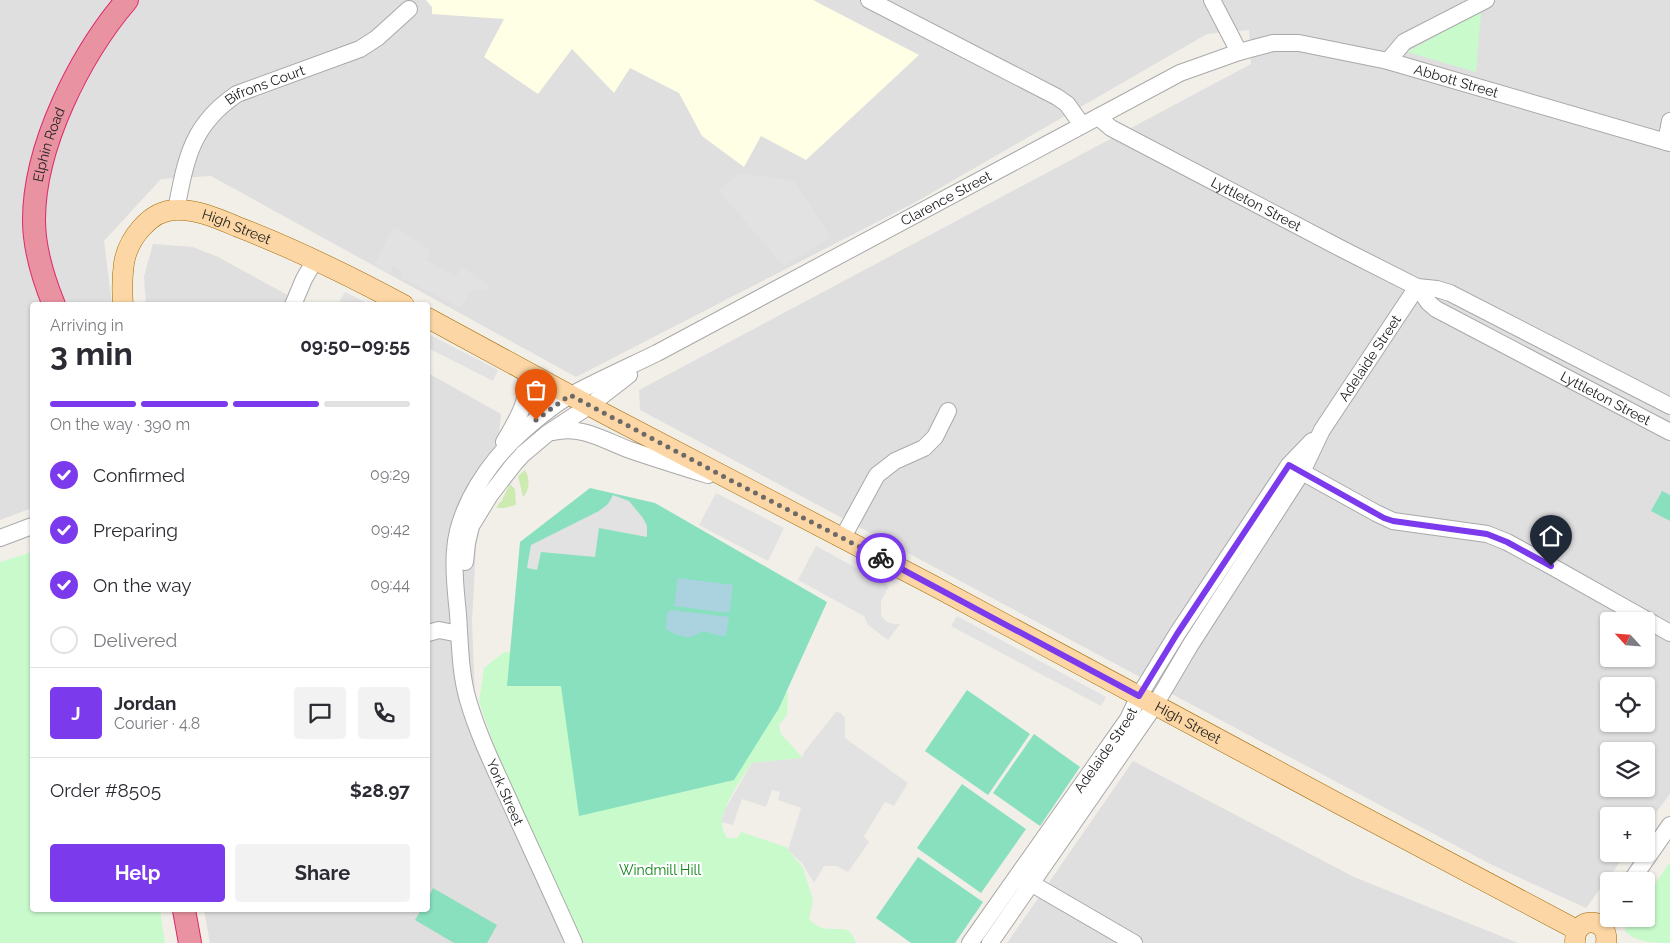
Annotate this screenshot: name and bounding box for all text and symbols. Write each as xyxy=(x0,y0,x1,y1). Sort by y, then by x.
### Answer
street label: Abbott Street xyxy=(1412,61,1500,101)
street label: Bifrons Court xyxy=(222,62,307,108)
street label: Elphin Road xyxy=(30,105,68,183)
street label: Clarence Street xyxy=(898,167,994,229)
street label: Lyttleton Street xyxy=(1208,174,1304,234)
street label: High Street xyxy=(200,206,274,248)
street label: Adelaide Street xyxy=(1335,312,1404,404)
text: Arriving in xyxy=(50,316,124,335)
text: 09:50–09:55 xyxy=(300,334,410,356)
text: 3 min xyxy=(50,335,133,372)
street label: Lyttleton Street xyxy=(1558,368,1654,429)
pin xyxy=(515,369,557,420)
icon: bag xyxy=(522,376,550,404)
text: On the way · 390 m xyxy=(50,415,190,434)
icon: check xyxy=(50,461,78,489)
text: Confirmed xyxy=(93,464,185,486)
text: 09:29 xyxy=(370,465,410,484)
pin xyxy=(1530,515,1572,566)
icon: check xyxy=(50,516,78,544)
text: Preparing xyxy=(93,519,178,541)
text: 09:42 xyxy=(371,520,410,539)
icon: home xyxy=(1537,522,1565,550)
courier xyxy=(856,533,906,583)
icon: bike xyxy=(867,544,895,572)
icon: check xyxy=(50,571,78,599)
text: On the way xyxy=(93,574,192,596)
text: 09:44 xyxy=(370,575,410,594)
north arrow xyxy=(1600,612,1655,668)
map controls xyxy=(1600,612,1655,927)
text: Delivered xyxy=(93,629,177,651)
button: locate xyxy=(1600,677,1655,732)
button: chat xyxy=(294,687,346,739)
button: phone xyxy=(358,687,410,739)
text: Jordan xyxy=(114,692,177,714)
street label: High Street xyxy=(1152,698,1224,747)
text: J xyxy=(71,702,81,724)
street label: Adelaide Street xyxy=(1071,705,1140,796)
text: Courier · 4.8 xyxy=(114,714,200,733)
button: layers xyxy=(1600,742,1655,797)
street label: York Street xyxy=(483,756,527,828)
text: Order #8505 xyxy=(50,779,161,801)
text: $28.97 xyxy=(350,779,410,801)
button: + xyxy=(1600,807,1655,862)
button: Help xyxy=(50,844,225,902)
button: Share xyxy=(235,844,410,902)
park label: Windmill Hill xyxy=(619,862,701,878)
button: − xyxy=(1600,872,1655,927)

